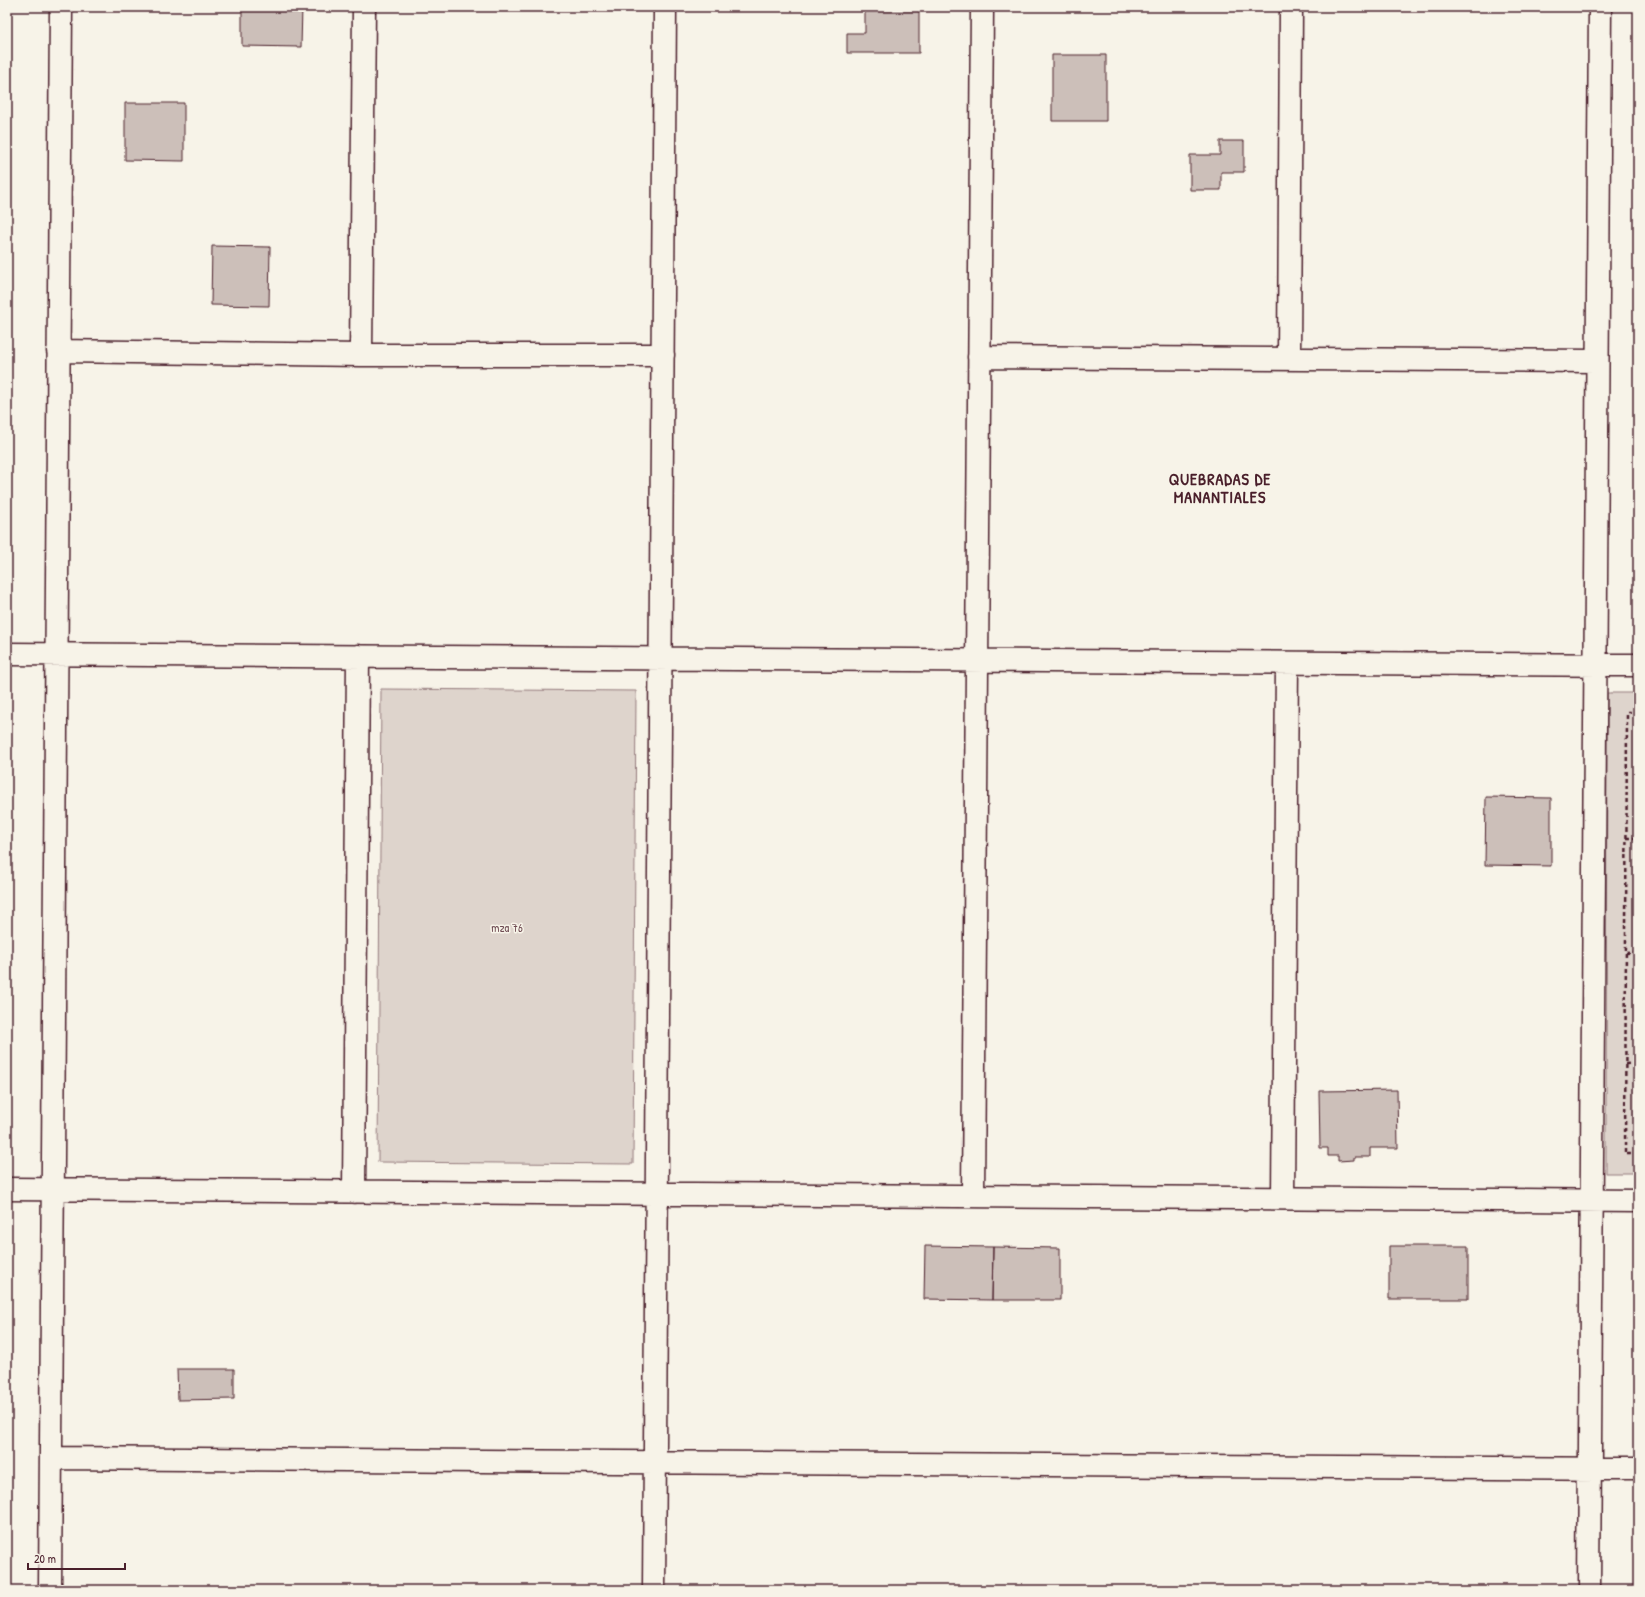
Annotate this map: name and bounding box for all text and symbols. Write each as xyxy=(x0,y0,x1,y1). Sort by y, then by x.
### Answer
district label: QUEBRADAS DE MANANTIALES xyxy=(1169,468,1271,508)
park label: mza 76 xyxy=(491,919,523,936)
scale bar xyxy=(28,1545,125,1571)
text: 20 m xyxy=(34,1550,56,1567)

